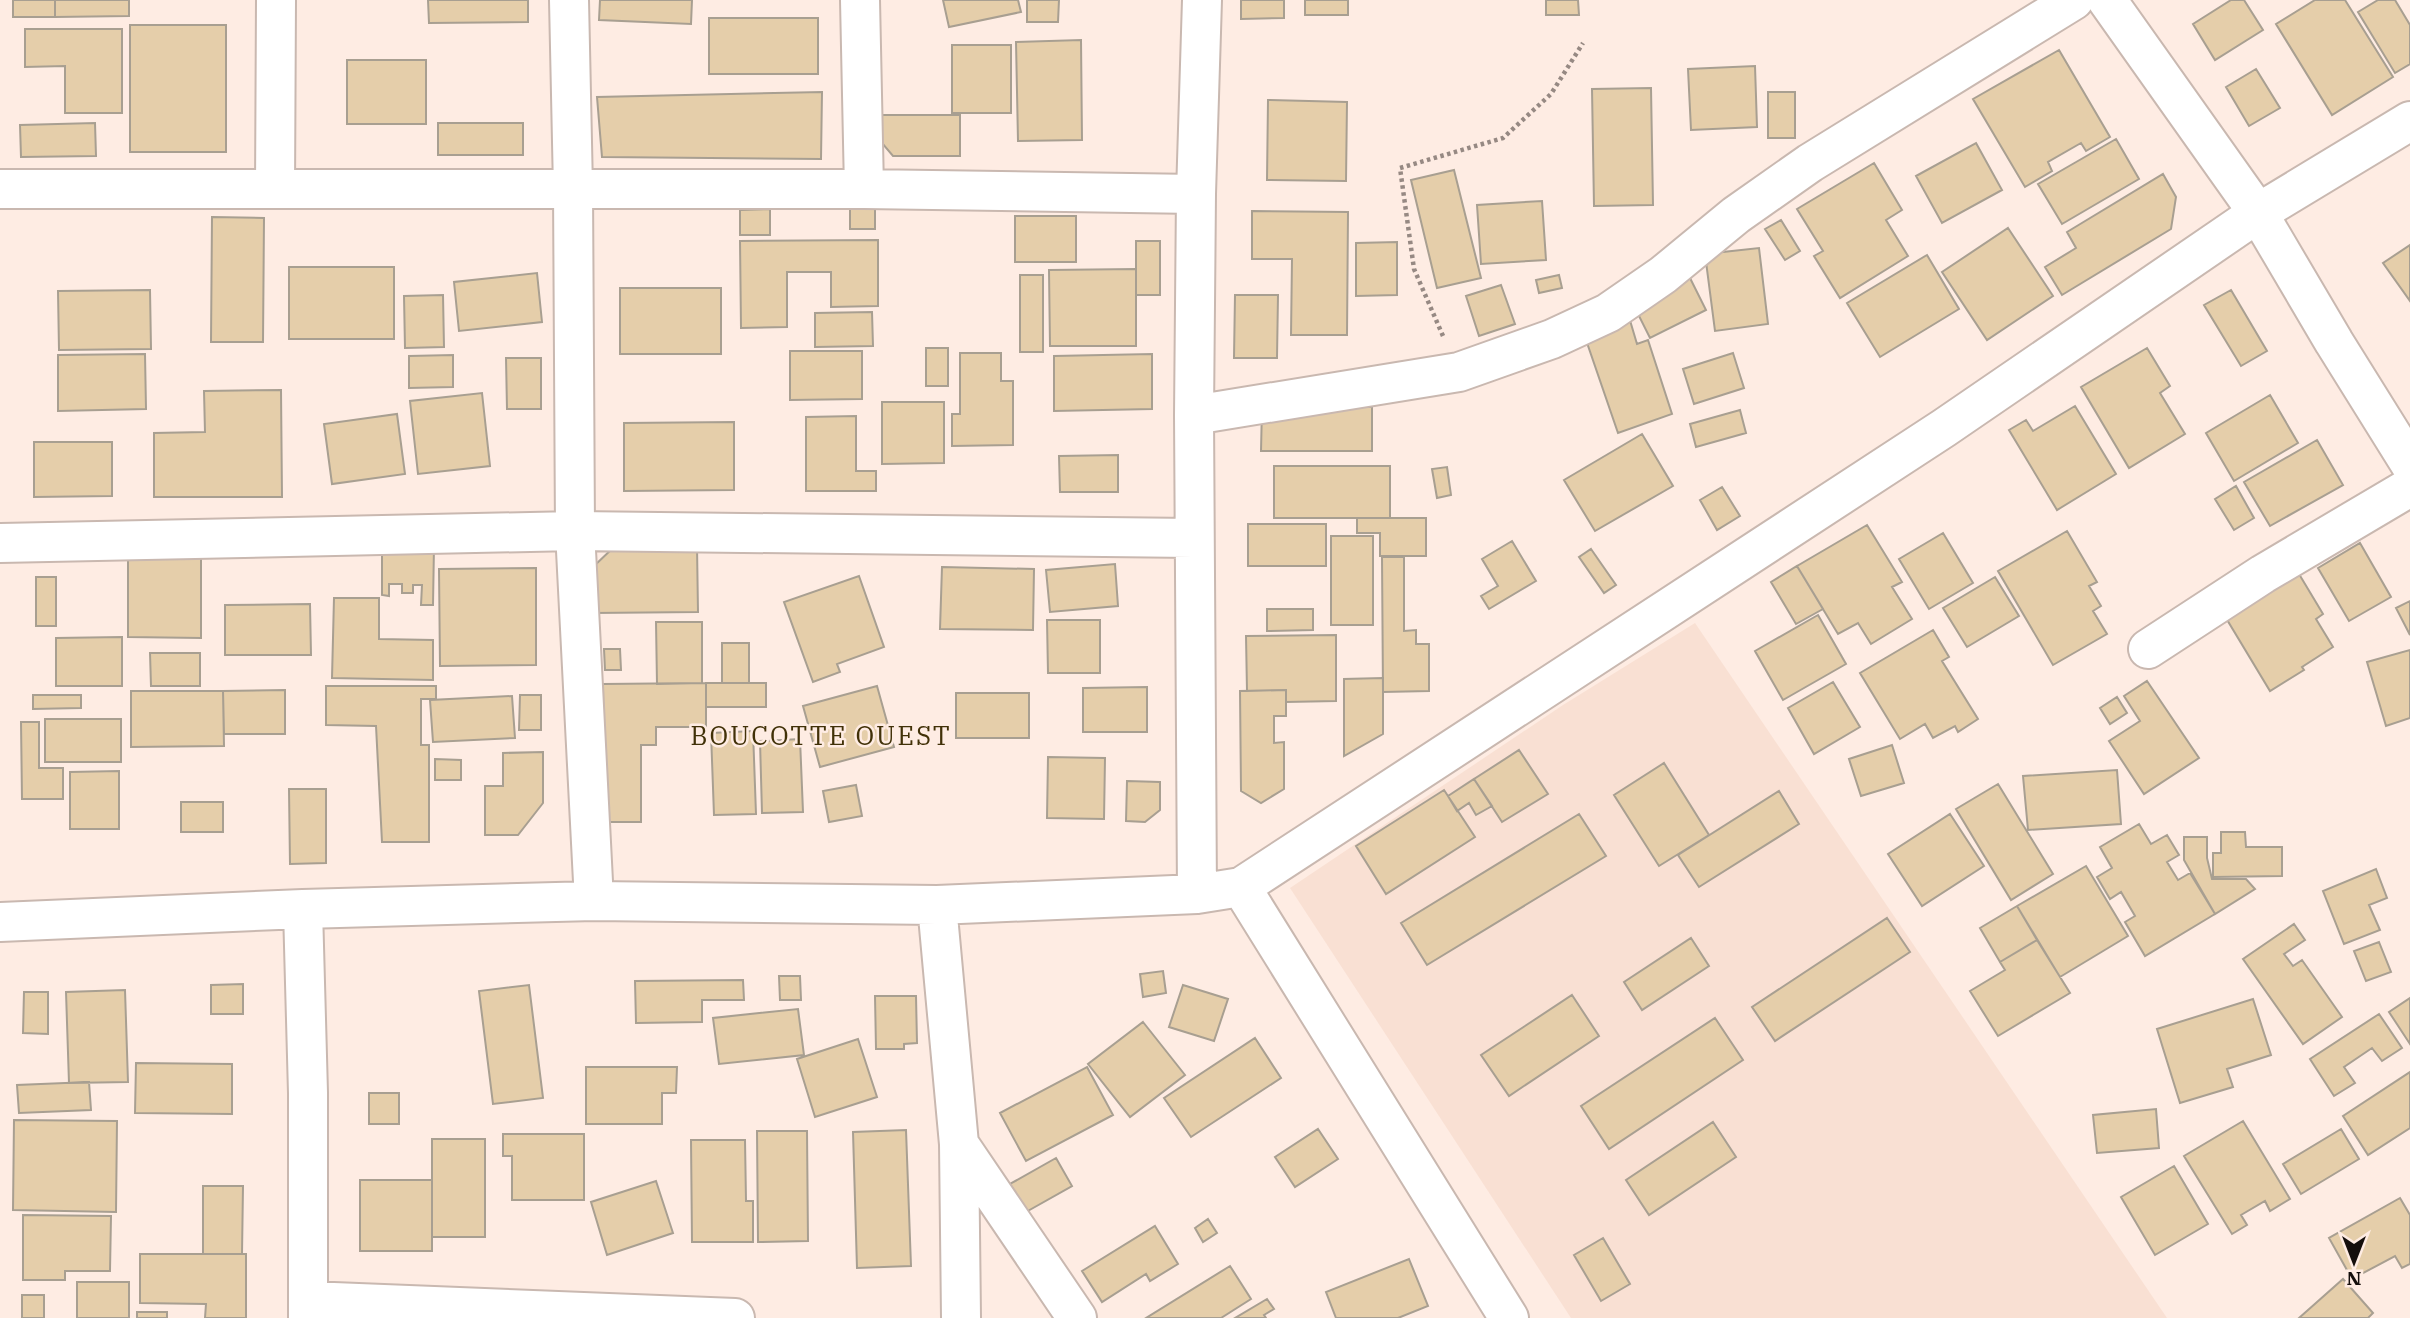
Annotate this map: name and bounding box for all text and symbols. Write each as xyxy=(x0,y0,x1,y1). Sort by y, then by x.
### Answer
district label: BOUCOTTE OUEST xyxy=(690,718,952,752)
north arrow xyxy=(2319,1227,2389,1297)
text: N xyxy=(2346,1267,2362,1291)

